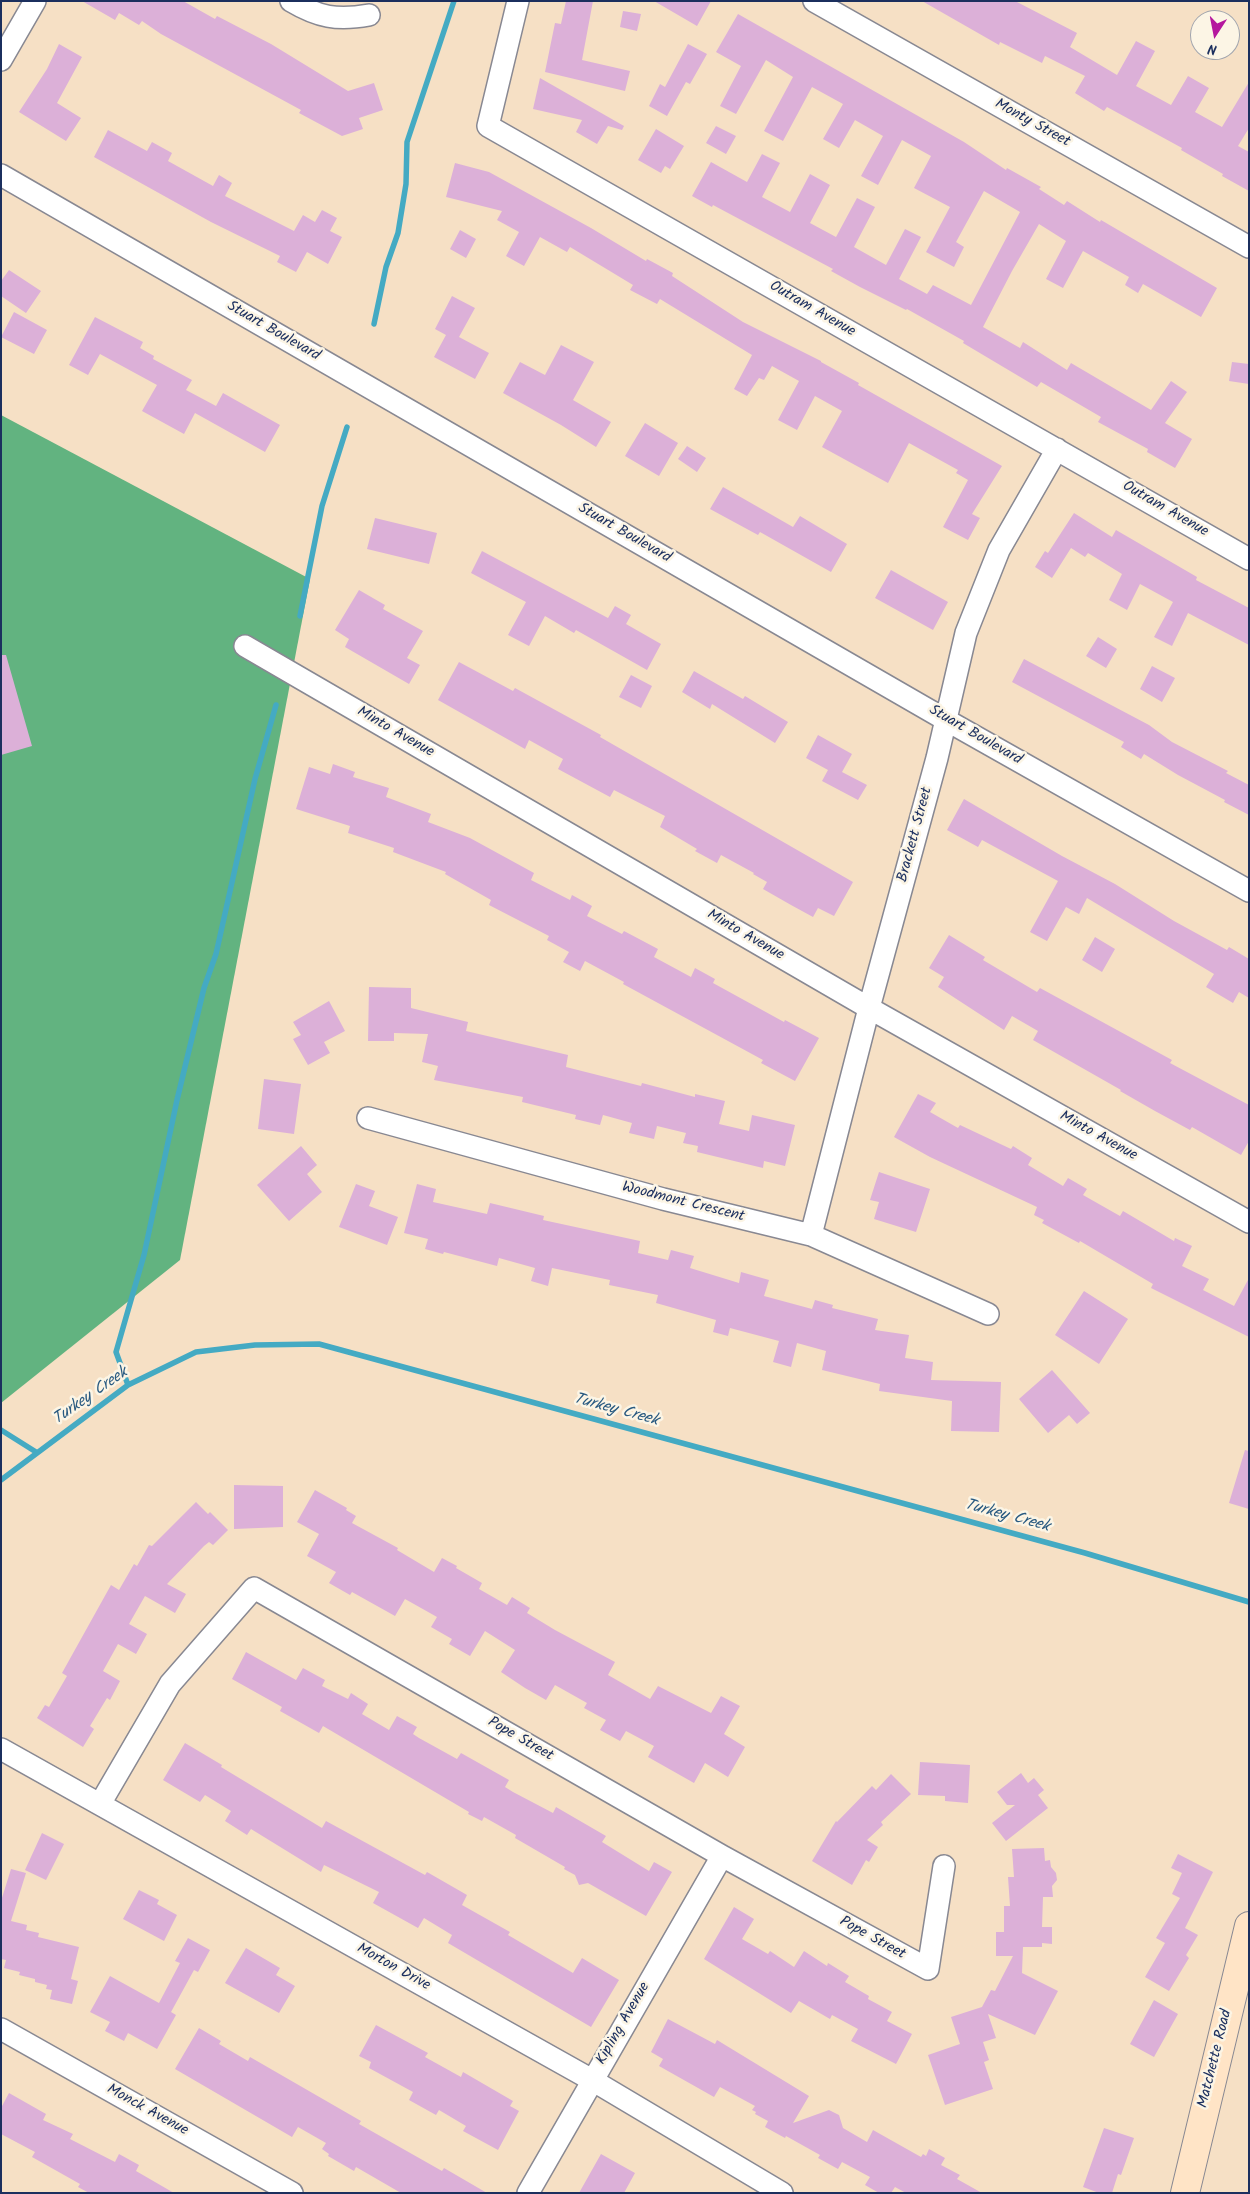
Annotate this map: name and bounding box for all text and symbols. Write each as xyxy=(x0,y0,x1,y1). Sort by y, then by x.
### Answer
north arrow xyxy=(1190,10,1240,60)
text: N xyxy=(1206,37,1219,60)
street label: Monty Street xyxy=(991,96,1073,152)
street label: Outram Avenue xyxy=(766,278,858,342)
street label: Stuart Boulevard xyxy=(223,298,323,366)
street label: Outram Avenue xyxy=(1119,478,1211,542)
street label: Stuart Boulevard xyxy=(574,500,674,568)
street label: Stuart Boulevard xyxy=(925,702,1025,770)
street label: Minto Avenue xyxy=(353,704,437,762)
street label: Brackett Street xyxy=(895,785,937,885)
street label: Minto Avenue xyxy=(703,907,787,965)
street label: Minto Avenue xyxy=(1056,1108,1140,1166)
street label: Woodmont Crescent xyxy=(620,1179,746,1227)
water label: Turkey Creek xyxy=(50,1364,132,1430)
water label: Turkey Creek xyxy=(572,1390,660,1432)
water label: Turkey Creek xyxy=(963,1496,1051,1538)
street label: Pope Street xyxy=(484,1714,556,1766)
street label: Pope Street xyxy=(836,1913,908,1965)
street label: Morton Drive xyxy=(353,1940,433,1996)
street label: Kipling Avenue xyxy=(593,1980,655,2068)
street label: Matchette Road xyxy=(1195,2008,1237,2110)
street label: Monck Avenue xyxy=(103,2081,191,2141)

